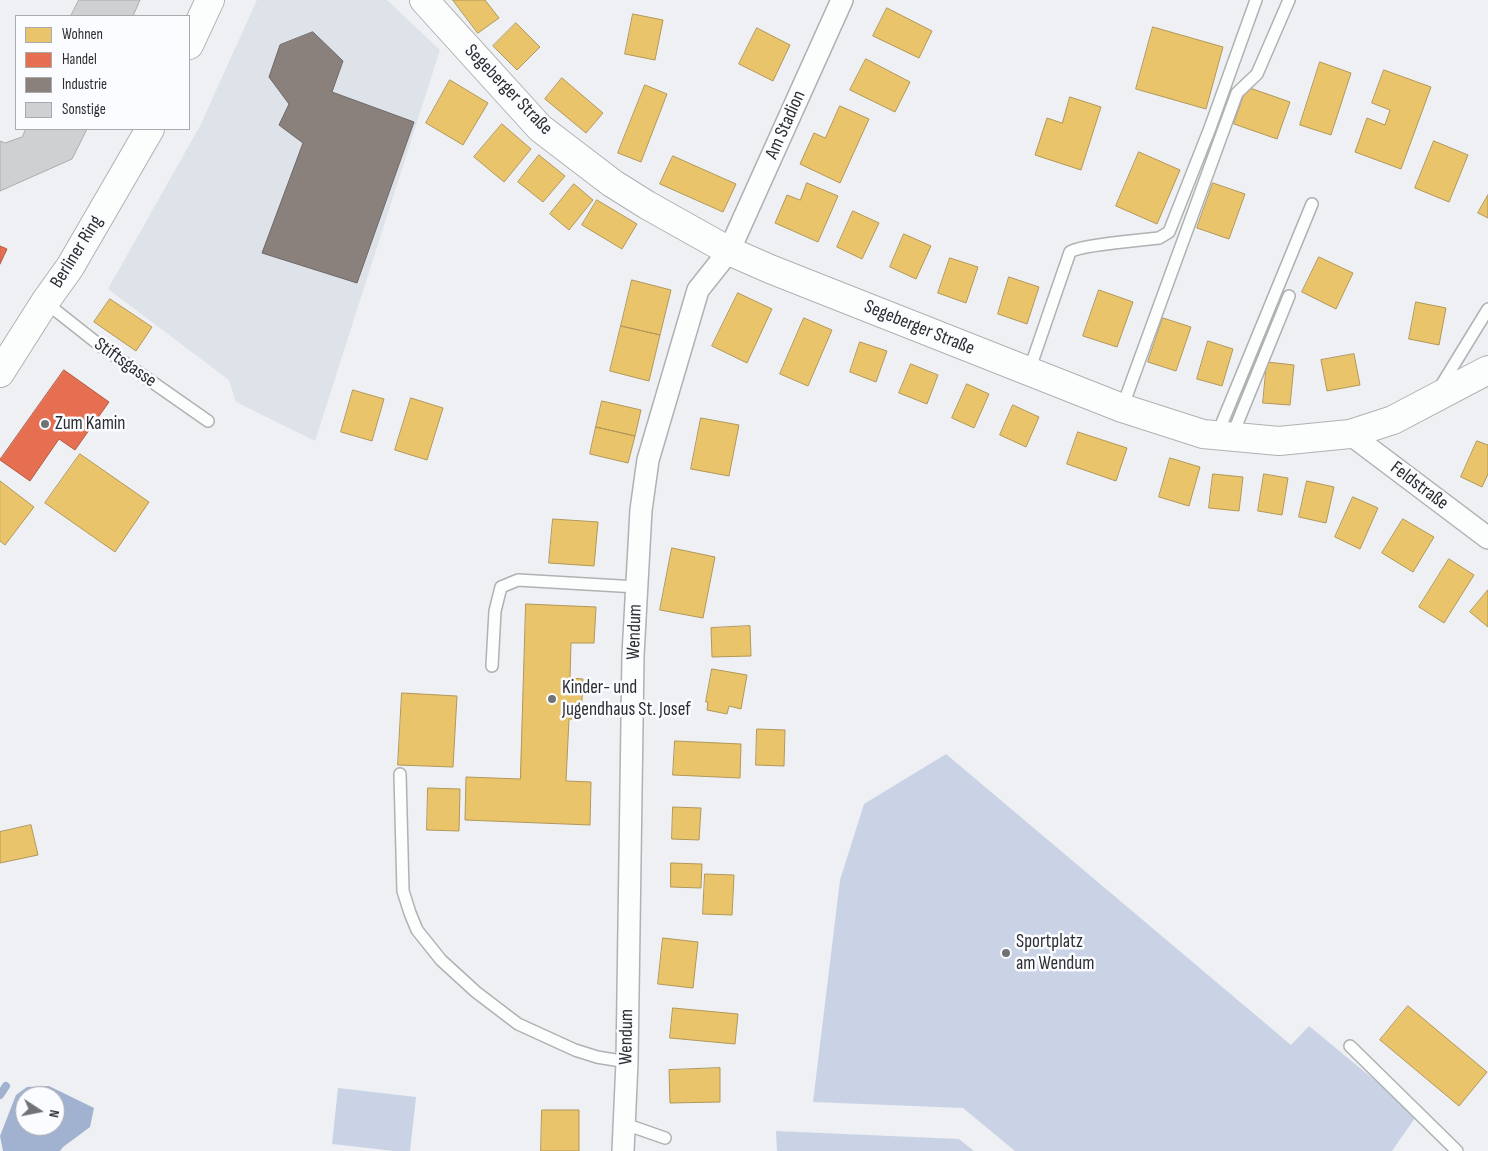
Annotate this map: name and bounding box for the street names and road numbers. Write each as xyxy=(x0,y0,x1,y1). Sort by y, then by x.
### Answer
street label: Segeberger Straße xyxy=(459,40,557,140)
street label: Am Stadion xyxy=(761,87,811,163)
street label: Berliner Ring xyxy=(46,211,108,293)
street label: Segeberger Straße xyxy=(860,296,978,360)
street label: Stiftsgasse xyxy=(89,333,161,393)
street label: Feldstraße xyxy=(1385,457,1453,515)
street label: Wendum xyxy=(623,604,647,660)
street label: Wendum xyxy=(615,1009,639,1065)

